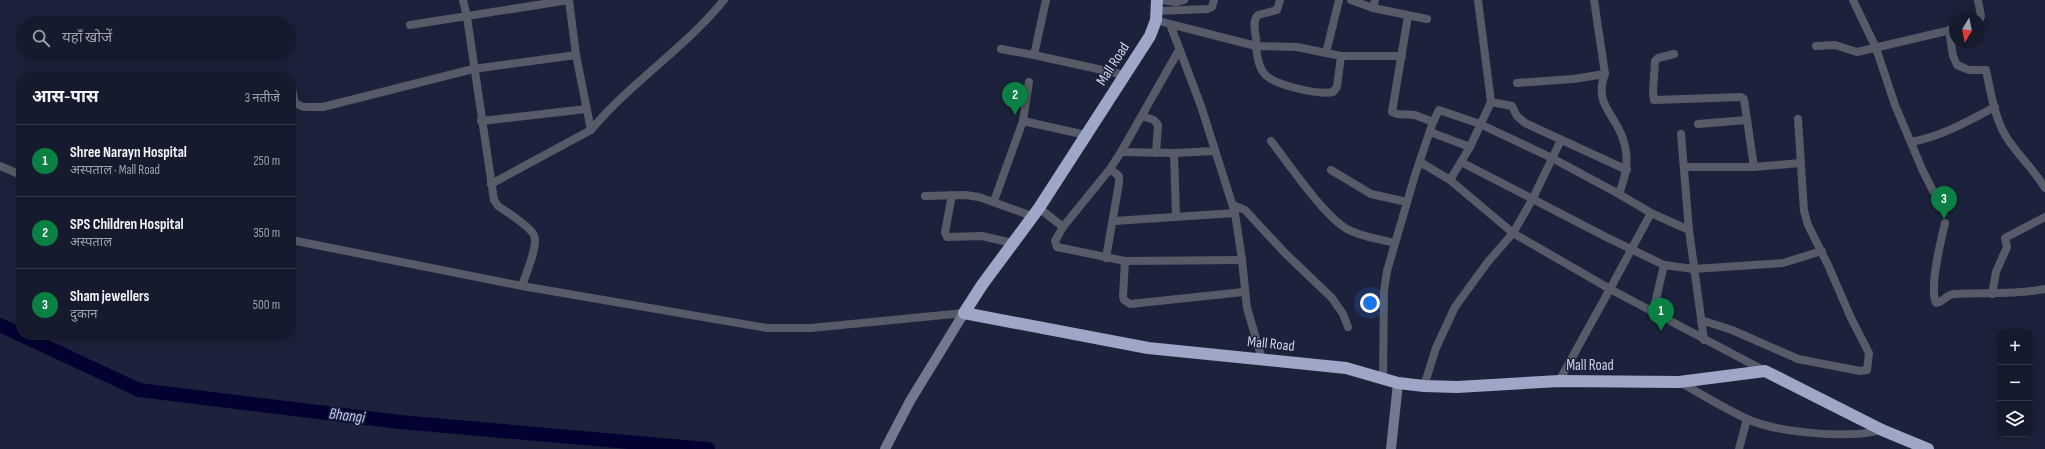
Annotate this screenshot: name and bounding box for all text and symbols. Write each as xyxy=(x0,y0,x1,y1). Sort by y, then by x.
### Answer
north arrow xyxy=(1949,12,1985,48)
search box xyxy=(16,16,296,60)
icon: search xyxy=(30,27,52,49)
text: यहाँ खोजें xyxy=(62,28,112,47)
street label: Mall Road xyxy=(1092,39,1134,89)
pin: 2 xyxy=(1002,82,1028,115)
text: आस-पास xyxy=(32,87,99,107)
text: 3 नतीजे xyxy=(245,90,280,106)
text: Shree Narayn Hospital xyxy=(70,143,187,162)
text: 1 xyxy=(42,153,48,169)
text: 250 m xyxy=(253,153,280,169)
text: अस्पताल · Mall Road xyxy=(70,162,160,178)
pin: 3 xyxy=(1931,186,1957,219)
text: SPS Children Hospital xyxy=(70,215,184,234)
text: 2 xyxy=(42,225,48,241)
text: 350 m xyxy=(253,225,280,241)
text: अस्पताल xyxy=(70,234,112,250)
text: Sham jewellers xyxy=(70,287,149,306)
your location xyxy=(1360,293,1380,313)
text: 3 xyxy=(42,297,48,313)
text: 500 m xyxy=(253,297,280,313)
pin: 1 xyxy=(1648,298,1674,331)
text: दुकान xyxy=(70,306,97,322)
map controls xyxy=(1997,329,2033,437)
button: + xyxy=(1997,329,2033,365)
street label: Mall Road xyxy=(1246,332,1296,356)
street label: Mall Road xyxy=(1566,356,1614,375)
button: − xyxy=(1997,365,2033,401)
button: layers xyxy=(1997,401,2033,437)
water label: Bhangi xyxy=(328,404,367,428)

